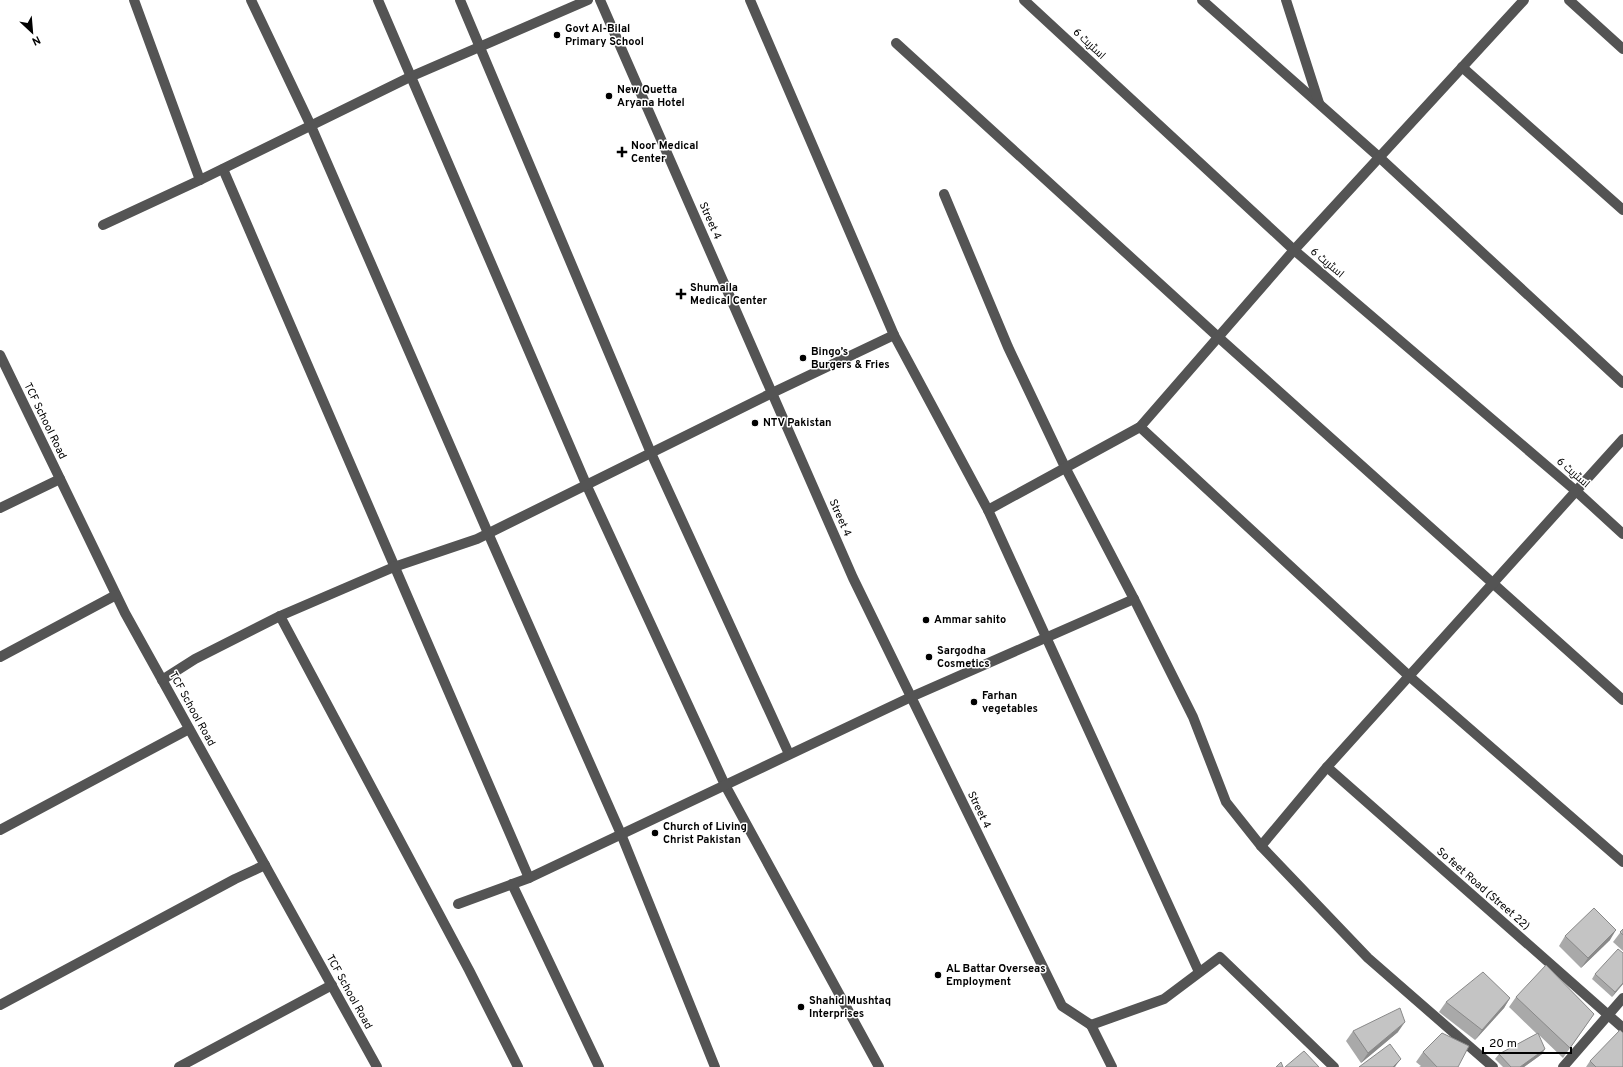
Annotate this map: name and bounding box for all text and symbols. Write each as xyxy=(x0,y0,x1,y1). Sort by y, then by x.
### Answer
north arrow xyxy=(12,12,52,52)
place label: Govt Al-Bilal Primary School xyxy=(565,22,644,49)
street label: اسٹریٹ 6 xyxy=(1070,25,1108,63)
marker: Govt Al-Bilal Primary School xyxy=(552,30,562,40)
text: N xyxy=(29,32,43,48)
place label: New Quetta Aryana Hotel xyxy=(617,83,685,110)
marker: New Quetta Aryana Hotel xyxy=(604,91,614,101)
place label: Noor Medical Center xyxy=(631,139,699,166)
marker: Noor Medical Center xyxy=(616,146,628,158)
street label: Street 4 xyxy=(696,200,725,242)
street label: اسٹریٹ 6 xyxy=(1307,245,1347,281)
place label: Shumaila Medical Center xyxy=(690,281,768,308)
marker: Shumaila Medical Center xyxy=(675,288,687,300)
place label: Bingo’s Burgers & Fries xyxy=(811,345,890,372)
marker: Bingo’s Burgers & Fries xyxy=(798,353,808,363)
street label: TCF School Road xyxy=(20,380,70,462)
place label: NTV Pakistan xyxy=(763,416,832,430)
marker: NTV Pakistan xyxy=(750,418,760,428)
street label: اسٹریٹ 6 xyxy=(1553,455,1593,491)
street label: Street 4 xyxy=(826,497,855,539)
place label: Ammar sahito xyxy=(934,613,1006,627)
marker: Ammar sahito xyxy=(921,615,931,625)
place label: Sargodha Cosmetics xyxy=(937,644,990,671)
marker: Sargodha Cosmetics xyxy=(924,652,934,662)
street label: TCF School Road xyxy=(166,669,218,749)
place label: Farhan vegetables xyxy=(982,689,1038,716)
marker: Farhan vegetables xyxy=(969,697,979,707)
street label: Street 4 xyxy=(964,789,994,831)
place label: Church of Living Christ Pakistan xyxy=(663,820,747,847)
marker: Church of Living Christ Pakistan xyxy=(650,828,660,838)
street label: So feet Road (Street 22) xyxy=(1433,845,1533,933)
street label: TCF School Road xyxy=(323,952,375,1032)
place label: AL Battar Overseas Employment xyxy=(946,962,1046,989)
marker: AL Battar Overseas Employment xyxy=(933,970,943,980)
place label: Shahid Mushtaq Interprises xyxy=(809,994,891,1021)
marker: Shahid Mushtaq Interprises xyxy=(796,1002,806,1012)
scale bar xyxy=(1483,1029,1571,1055)
text: 20 m xyxy=(1489,1036,1517,1052)

